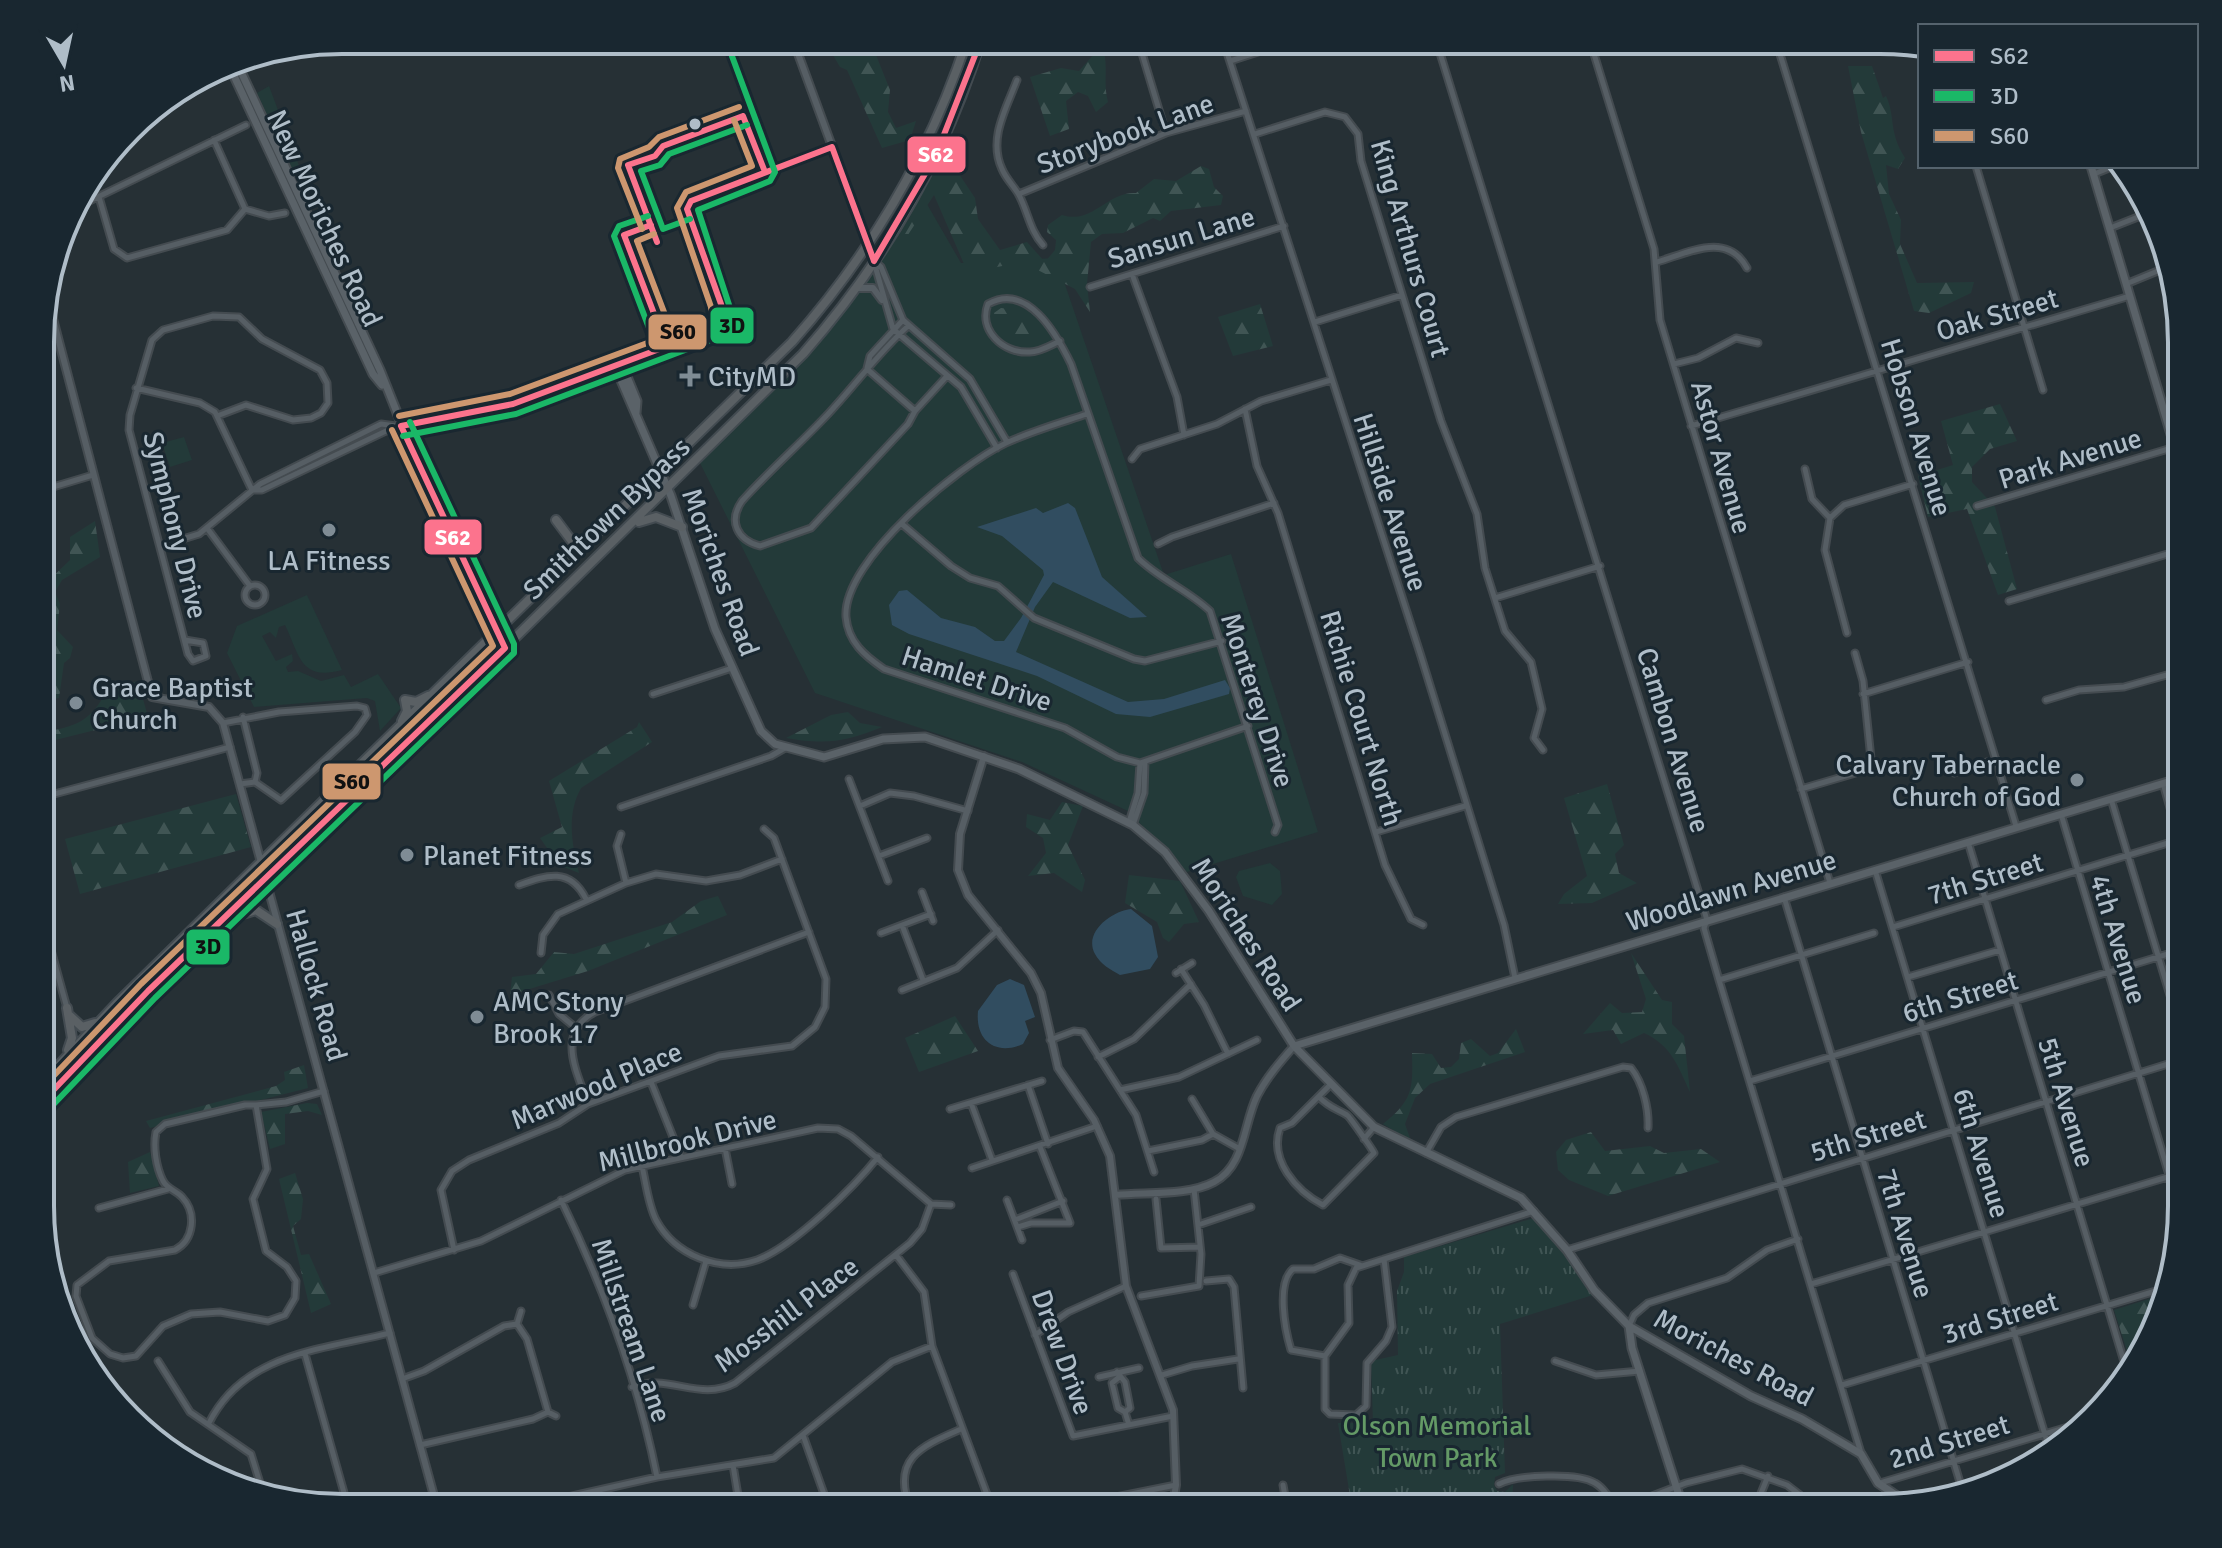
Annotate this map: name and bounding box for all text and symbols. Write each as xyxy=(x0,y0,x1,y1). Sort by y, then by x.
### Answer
north arrow xyxy=(24,24,104,104)
legend xyxy=(1918,24,2198,168)
text: S62 xyxy=(1990,41,2029,71)
text: N xyxy=(57,69,77,98)
text: 3D xyxy=(1990,81,2019,111)
street label: Storybook Lane xyxy=(1032,86,1218,182)
street label: New Moriches Road xyxy=(259,105,389,332)
unlabelled marker xyxy=(687,116,703,132)
text: S60 xyxy=(1990,121,2029,151)
line badge: S62 xyxy=(906,135,967,174)
street label: King Arthurs Court xyxy=(1363,136,1457,361)
text: S62 xyxy=(918,141,954,168)
street label: Sansun Lane xyxy=(1104,200,1259,276)
street label: Oak Street xyxy=(1932,281,2062,349)
line badge: 3D xyxy=(709,306,755,345)
text: 3D xyxy=(719,312,745,339)
line badge: S60 xyxy=(647,313,708,351)
text: S60 xyxy=(660,318,696,345)
street label: Hobson Avenue xyxy=(1873,334,1959,520)
place label: CityMD xyxy=(708,360,796,394)
marker: CityMD xyxy=(679,365,701,387)
street label: Astor Avenue xyxy=(1683,377,1759,538)
street label: Hillside Avenue xyxy=(1345,409,1435,596)
street label: Park Avenue xyxy=(1995,421,2146,497)
street label: Symphony Drive xyxy=(135,428,215,622)
street label: Smithtown Bypass xyxy=(516,430,697,607)
street label: Moriches Road xyxy=(674,484,766,661)
line badge: S62 xyxy=(423,518,483,556)
marker: LA Fitness xyxy=(320,521,338,539)
text: S62 xyxy=(435,524,471,551)
place label: LA Fitness xyxy=(267,544,391,578)
street label: Richie Court North xyxy=(1312,606,1410,830)
street label: Monterey Drive xyxy=(1213,609,1301,792)
street label: Hamlet Drive xyxy=(897,639,1056,719)
street label: Cambon Avenue xyxy=(1629,644,1717,837)
place label: Grace Baptist Church xyxy=(92,671,253,737)
marker: Grace Baptist Church xyxy=(67,694,85,712)
place label: Calvary Tabernacle Church of God xyxy=(1835,748,2061,814)
line badge: S60 xyxy=(321,762,382,801)
text: S60 xyxy=(334,768,370,795)
marker: Calvary Tabernacle Church of God xyxy=(2068,771,2086,789)
place label: Planet Fitness xyxy=(423,839,592,873)
street label: Woodlawn Avenue xyxy=(1622,843,1841,939)
street label: 7th Street xyxy=(1923,845,2047,913)
marker: Planet Fitness xyxy=(398,846,416,864)
street label: Moriches Road xyxy=(1184,851,1308,1018)
street label: 4th Avenue xyxy=(2082,870,2154,1008)
street label: Hallock Road xyxy=(278,905,354,1065)
line badge: 3D xyxy=(185,928,231,966)
text: 3D xyxy=(195,933,221,960)
street label: 6th Street xyxy=(1898,963,2022,1031)
place label: AMC Stony Brook 17 xyxy=(493,985,623,1051)
marker: AMC Stony Brook 17 xyxy=(468,1008,486,1026)
street label: 5th Avenue xyxy=(2030,1033,2102,1171)
street label: Marwood Place xyxy=(506,1035,687,1137)
street label: 6th Avenue xyxy=(1945,1084,2017,1222)
street label: Millbrook Drive xyxy=(594,1102,780,1180)
street label: 5th Street xyxy=(1806,1102,1930,1170)
street label: 7th Avenue xyxy=(1869,1164,1941,1302)
street label: Millstream Lane xyxy=(584,1234,678,1427)
street label: Mosshill Place xyxy=(708,1249,866,1380)
street label: 3rd Street xyxy=(1938,1284,2062,1352)
street label: Drew Drive xyxy=(1024,1285,1100,1420)
street label: Moriches Road xyxy=(1648,1301,1819,1414)
street label: 2nd Street xyxy=(1885,1407,2014,1476)
park label: Olson Memorial Town Park xyxy=(1342,1409,1532,1475)

